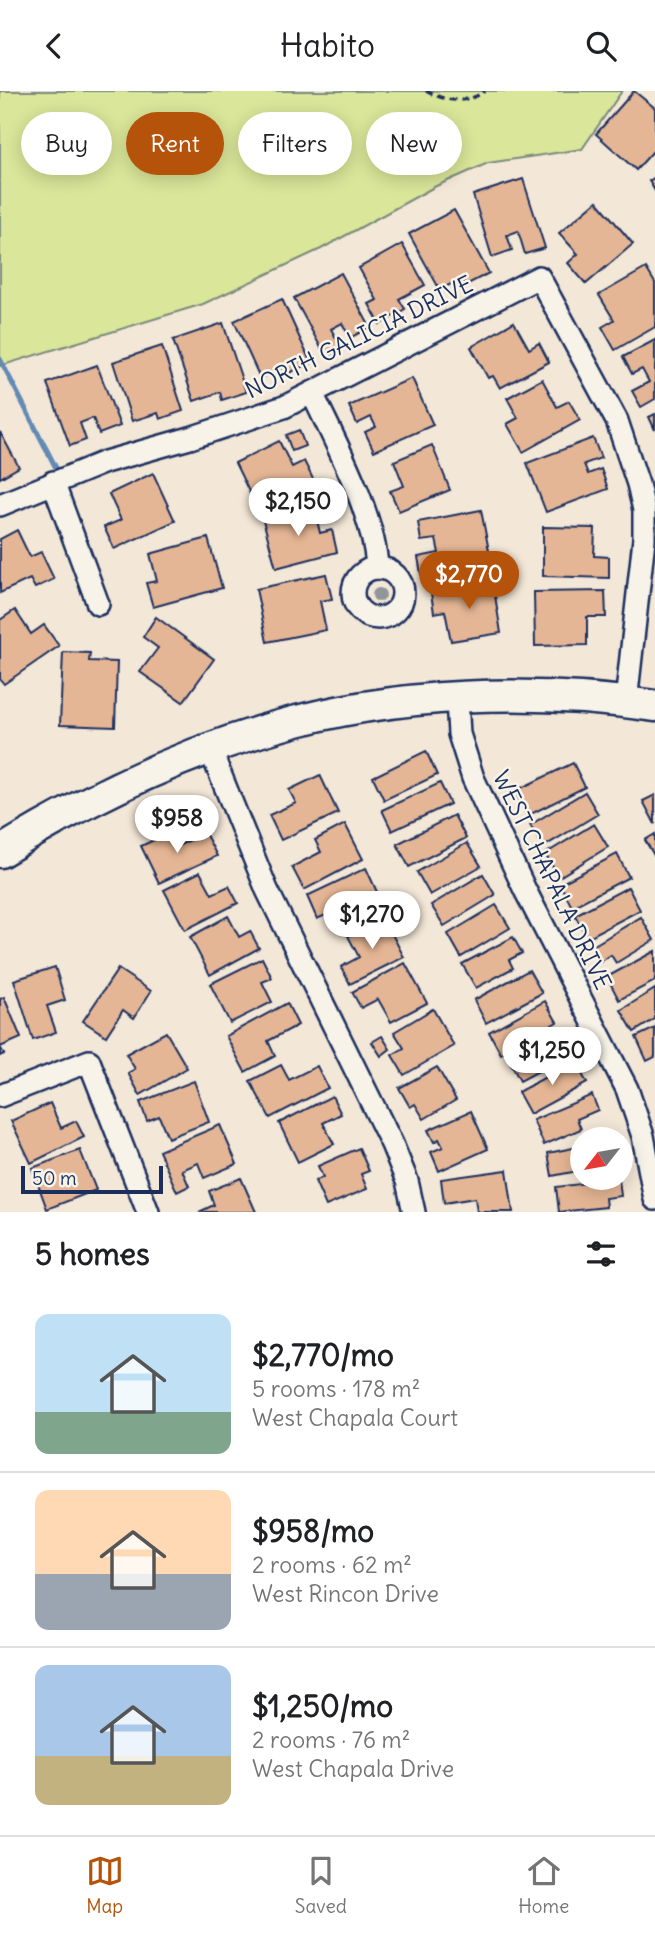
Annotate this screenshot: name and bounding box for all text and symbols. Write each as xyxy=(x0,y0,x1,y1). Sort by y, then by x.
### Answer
text: Habito xyxy=(280,25,375,66)
icon: back xyxy=(35,27,73,65)
icon: search xyxy=(582,27,620,65)
chip: Buy xyxy=(21,112,112,175)
chip: Rent xyxy=(126,112,224,175)
chip: Filters xyxy=(238,112,352,175)
chip: New xyxy=(366,112,462,175)
street label: NORTH GALICIA DRIVE xyxy=(240,269,477,404)
pin: $2,150 xyxy=(241,479,355,538)
text: $2,150 xyxy=(265,486,331,515)
pin: $2,770 xyxy=(412,552,526,611)
text: $2,770 xyxy=(435,559,503,588)
street label: WEST CHAPALA DRIVE xyxy=(487,765,618,994)
pin: $958 xyxy=(136,795,218,855)
text: $958 xyxy=(151,803,203,832)
pin: $1,270 xyxy=(315,891,429,951)
text: $1,270 xyxy=(339,899,405,928)
pin: $1,250 xyxy=(495,1027,609,1087)
text: $1,250 xyxy=(518,1035,586,1064)
north arrow xyxy=(570,1127,634,1190)
map controls xyxy=(570,1127,633,1190)
scale bar xyxy=(21,1163,163,1195)
text: 50 m xyxy=(32,1166,77,1190)
text: 5 homes xyxy=(35,1235,150,1273)
icon: filters xyxy=(582,1235,620,1273)
text: $2,770/mo xyxy=(252,1336,394,1374)
icon: home xyxy=(91,1342,175,1426)
text: 5 rooms · 178 m² xyxy=(252,1374,420,1403)
text: West Chapala Court xyxy=(252,1403,458,1432)
text: $958/mo xyxy=(252,1512,374,1550)
icon: home xyxy=(91,1518,175,1602)
text: 2 rooms · 62 m² xyxy=(252,1550,412,1579)
text: West Rincon Drive xyxy=(252,1579,439,1608)
text: $1,250/mo xyxy=(252,1687,393,1725)
icon: home xyxy=(91,1693,175,1777)
text: 2 rooms · 76 m² xyxy=(252,1725,410,1754)
text: West Chapala Drive xyxy=(252,1754,454,1783)
tab: Map xyxy=(86,1852,124,1918)
tab: Saved xyxy=(295,1852,347,1918)
tab: Home xyxy=(518,1852,569,1918)

